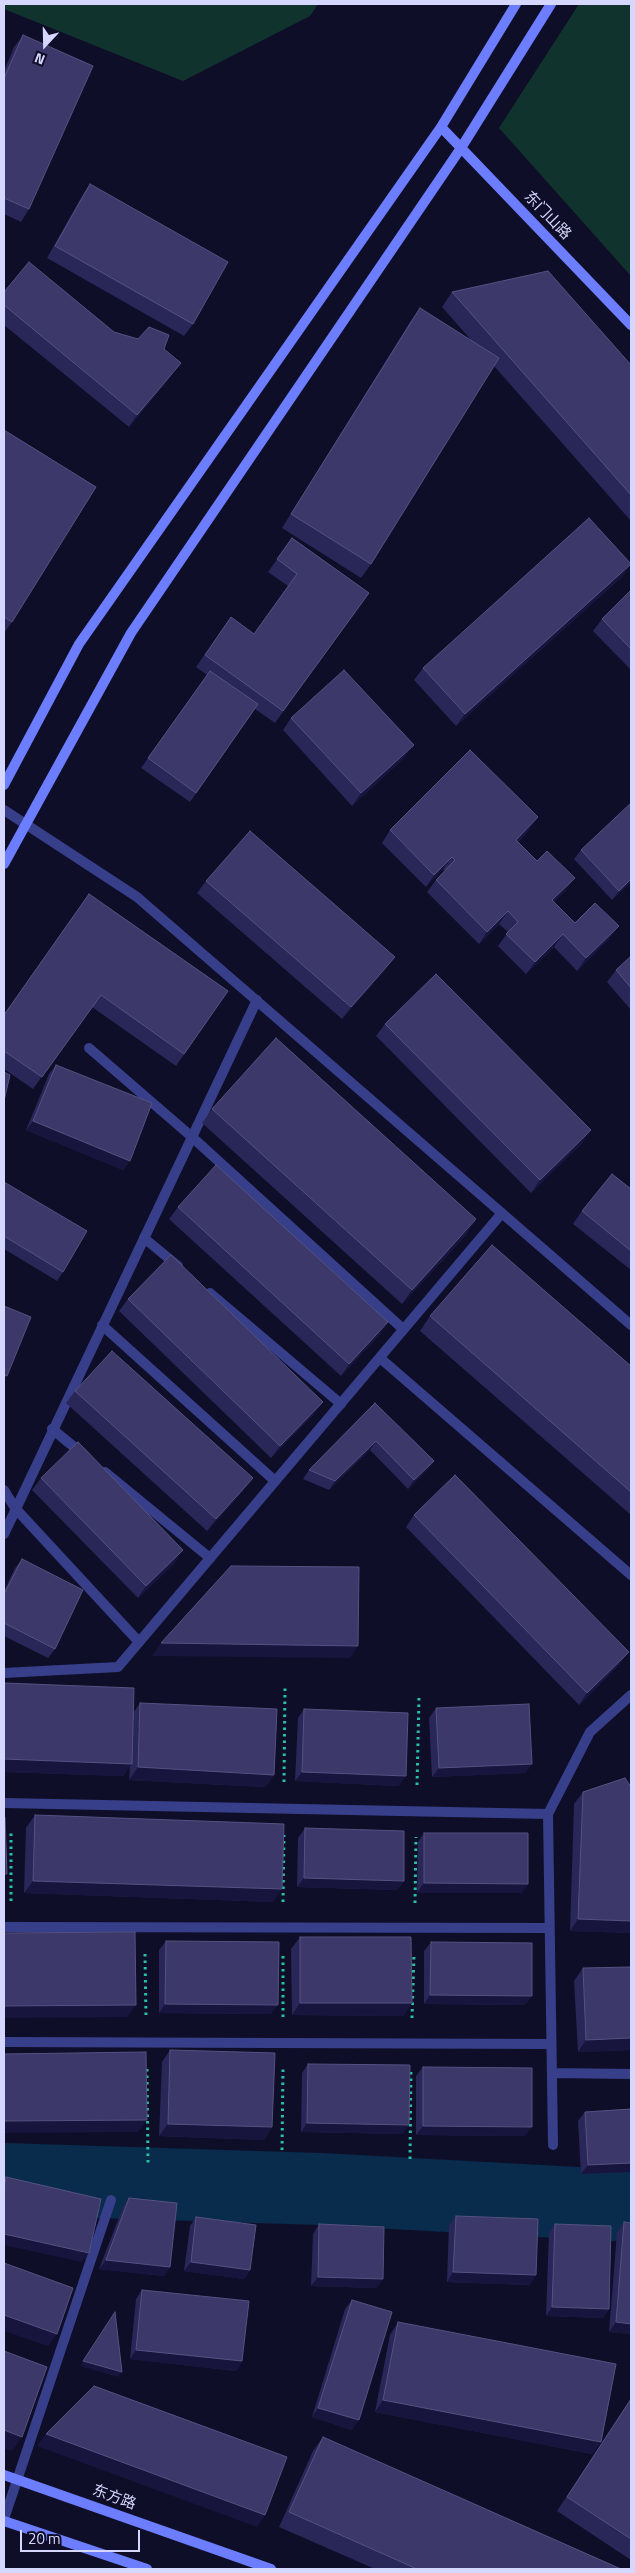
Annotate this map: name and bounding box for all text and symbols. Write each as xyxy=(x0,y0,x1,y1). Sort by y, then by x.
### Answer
north arrow xyxy=(20,20,70,70)
text: N xyxy=(31,48,48,71)
street label: 东门山路 xyxy=(520,188,574,244)
street label: 东方路 xyxy=(90,2482,138,2514)
scale bar xyxy=(22,2520,142,2552)
text: 20 m xyxy=(28,2527,61,2550)

